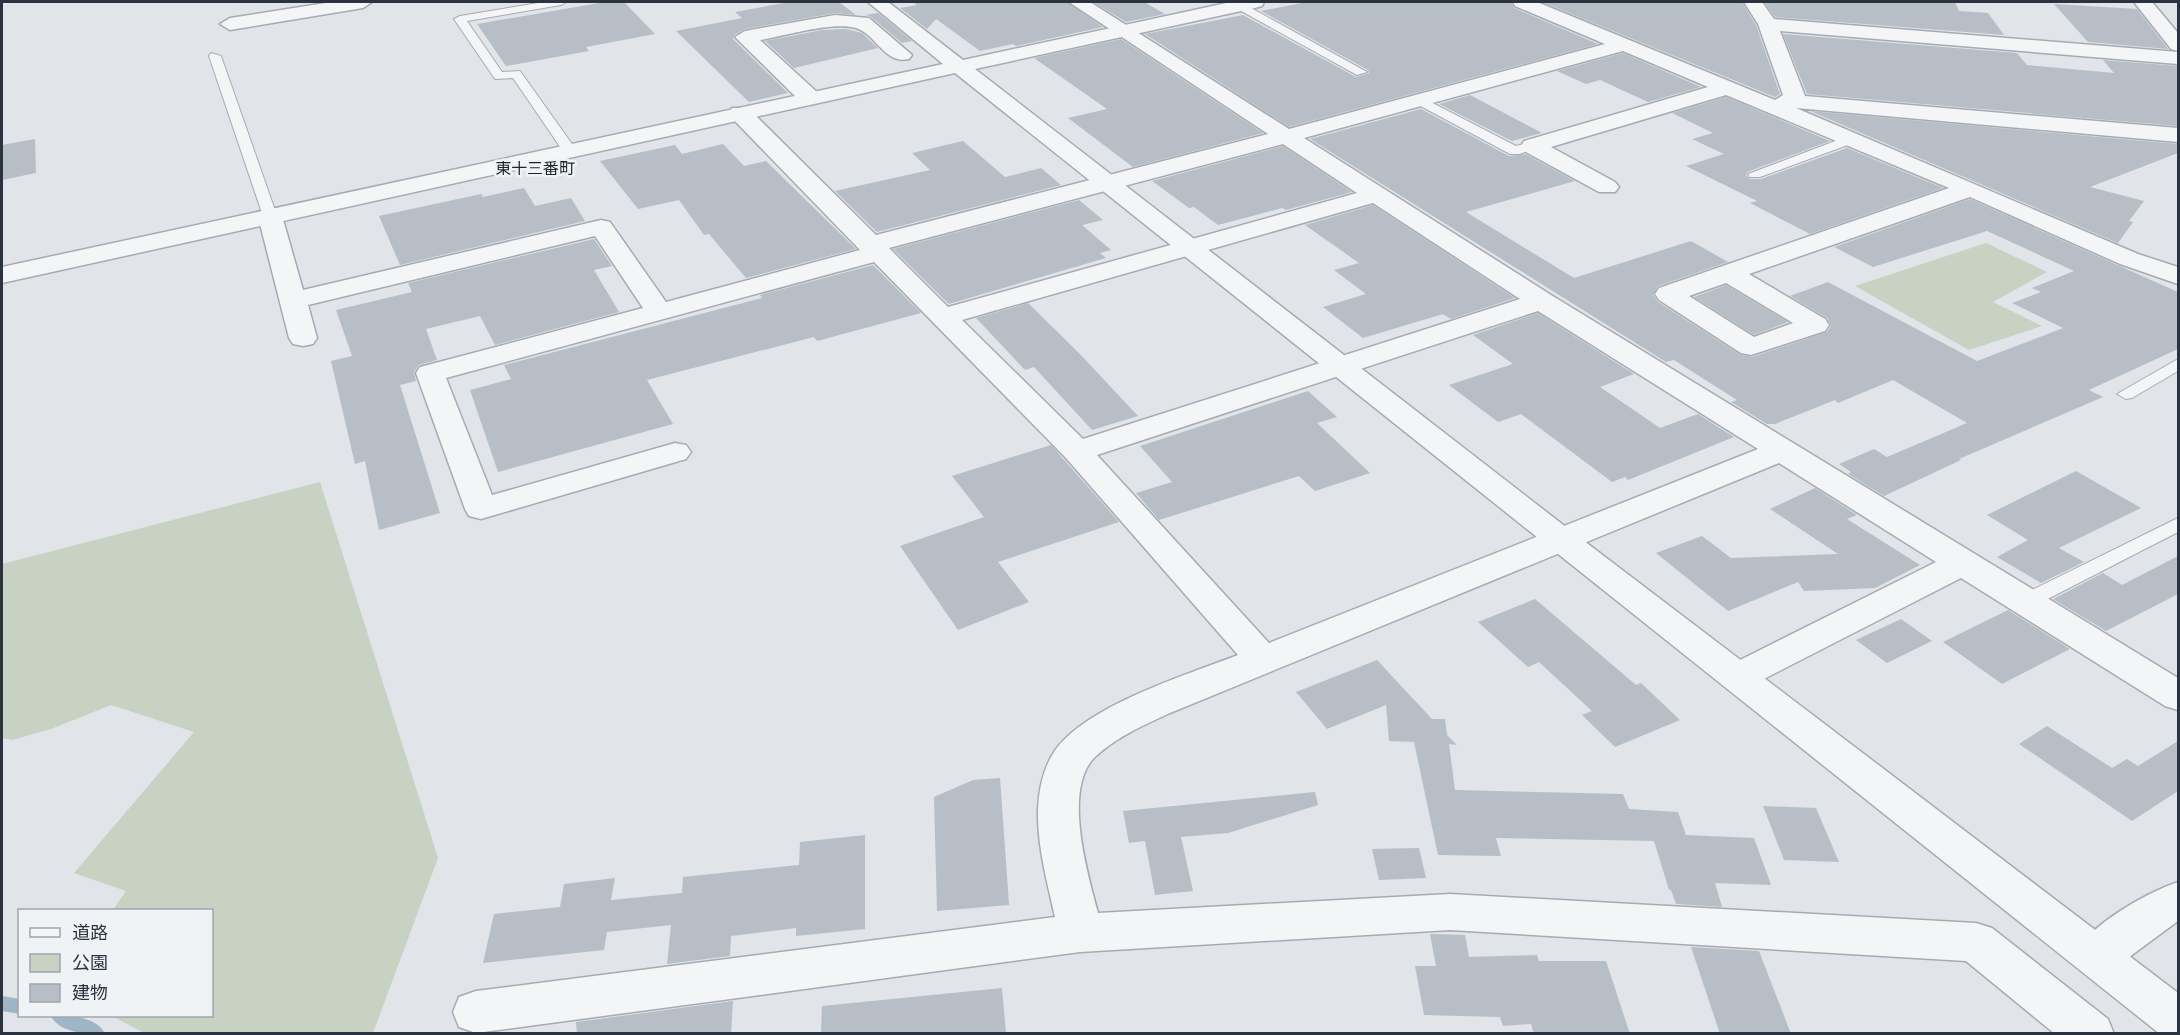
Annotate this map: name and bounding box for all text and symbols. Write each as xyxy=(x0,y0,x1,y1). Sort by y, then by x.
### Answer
district label: 東十三番町 xyxy=(495,157,575,179)
legend xyxy=(18,909,213,1017)
text: 道路 xyxy=(72,920,108,944)
text: 公園 xyxy=(72,950,108,974)
text: 建物 xyxy=(72,980,108,1004)

